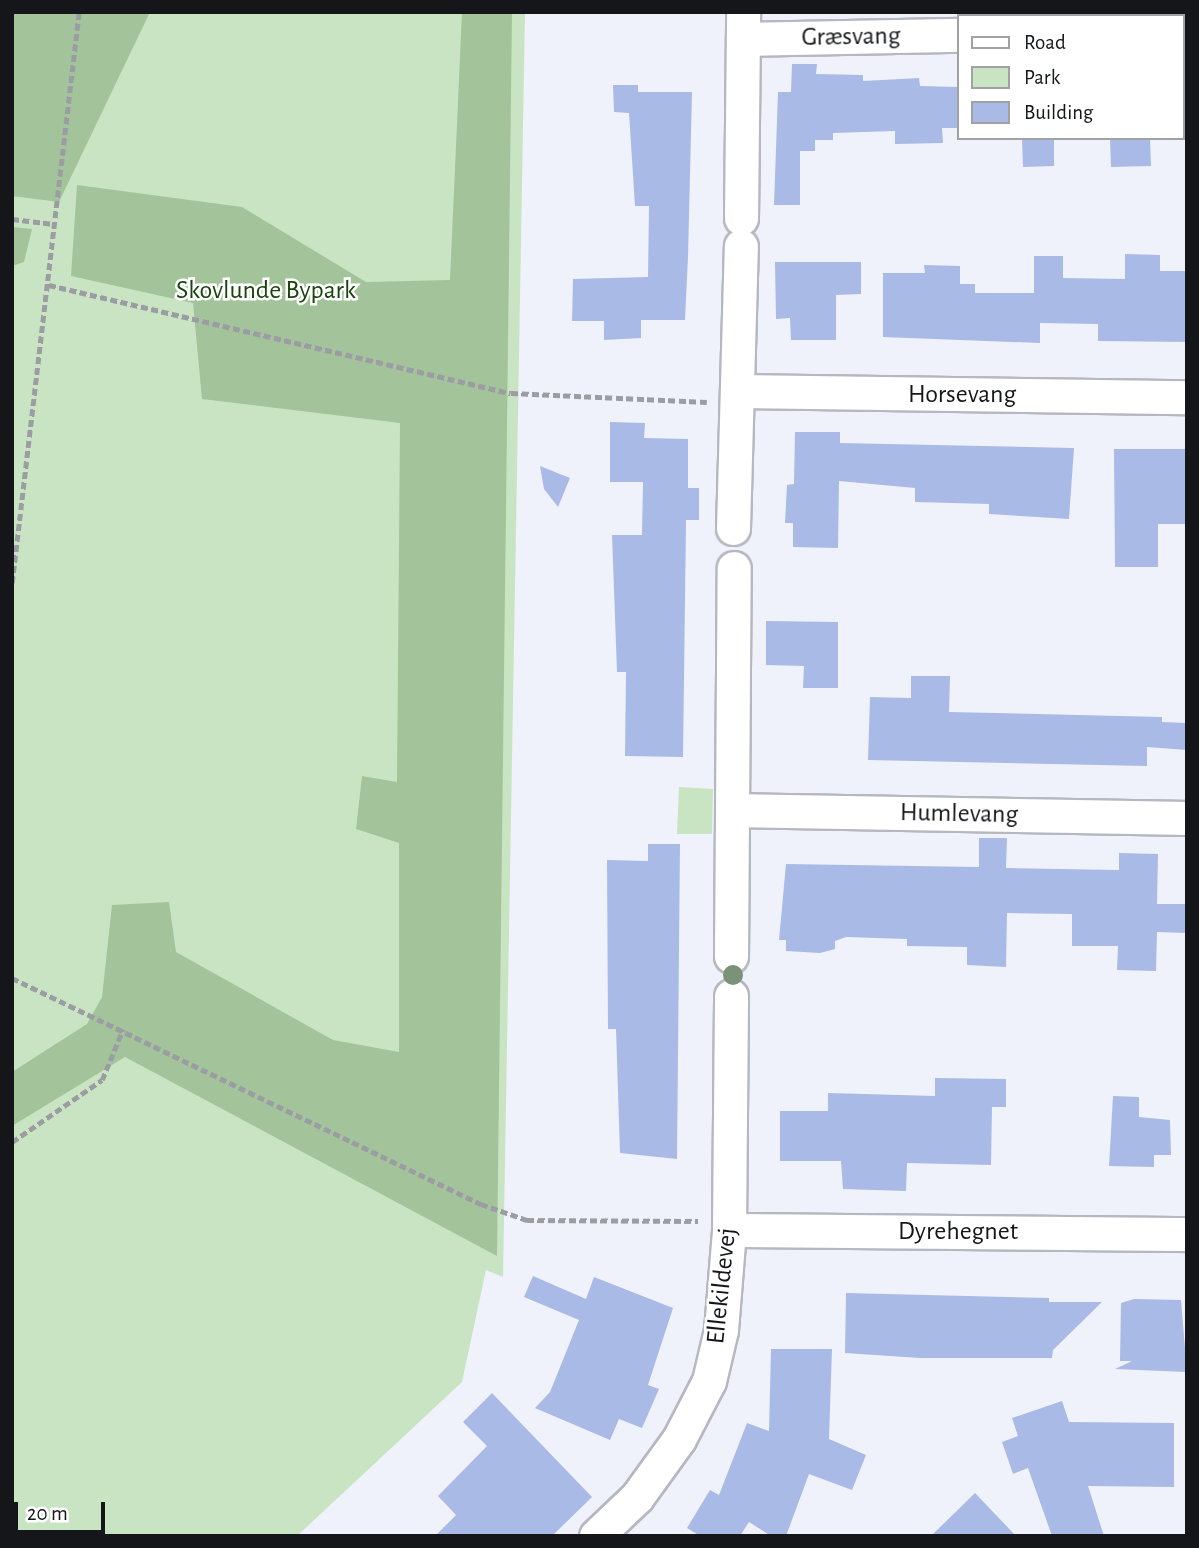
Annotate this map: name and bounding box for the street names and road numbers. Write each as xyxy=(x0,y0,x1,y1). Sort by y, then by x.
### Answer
street label: Græsvang xyxy=(801,21,901,53)
street label: Horsevang xyxy=(908,379,1016,411)
street label: Humlevang xyxy=(900,797,1018,831)
street label: Dyrehegnet xyxy=(898,1216,1018,1248)
street label: Ellekildevej xyxy=(700,1226,744,1346)

